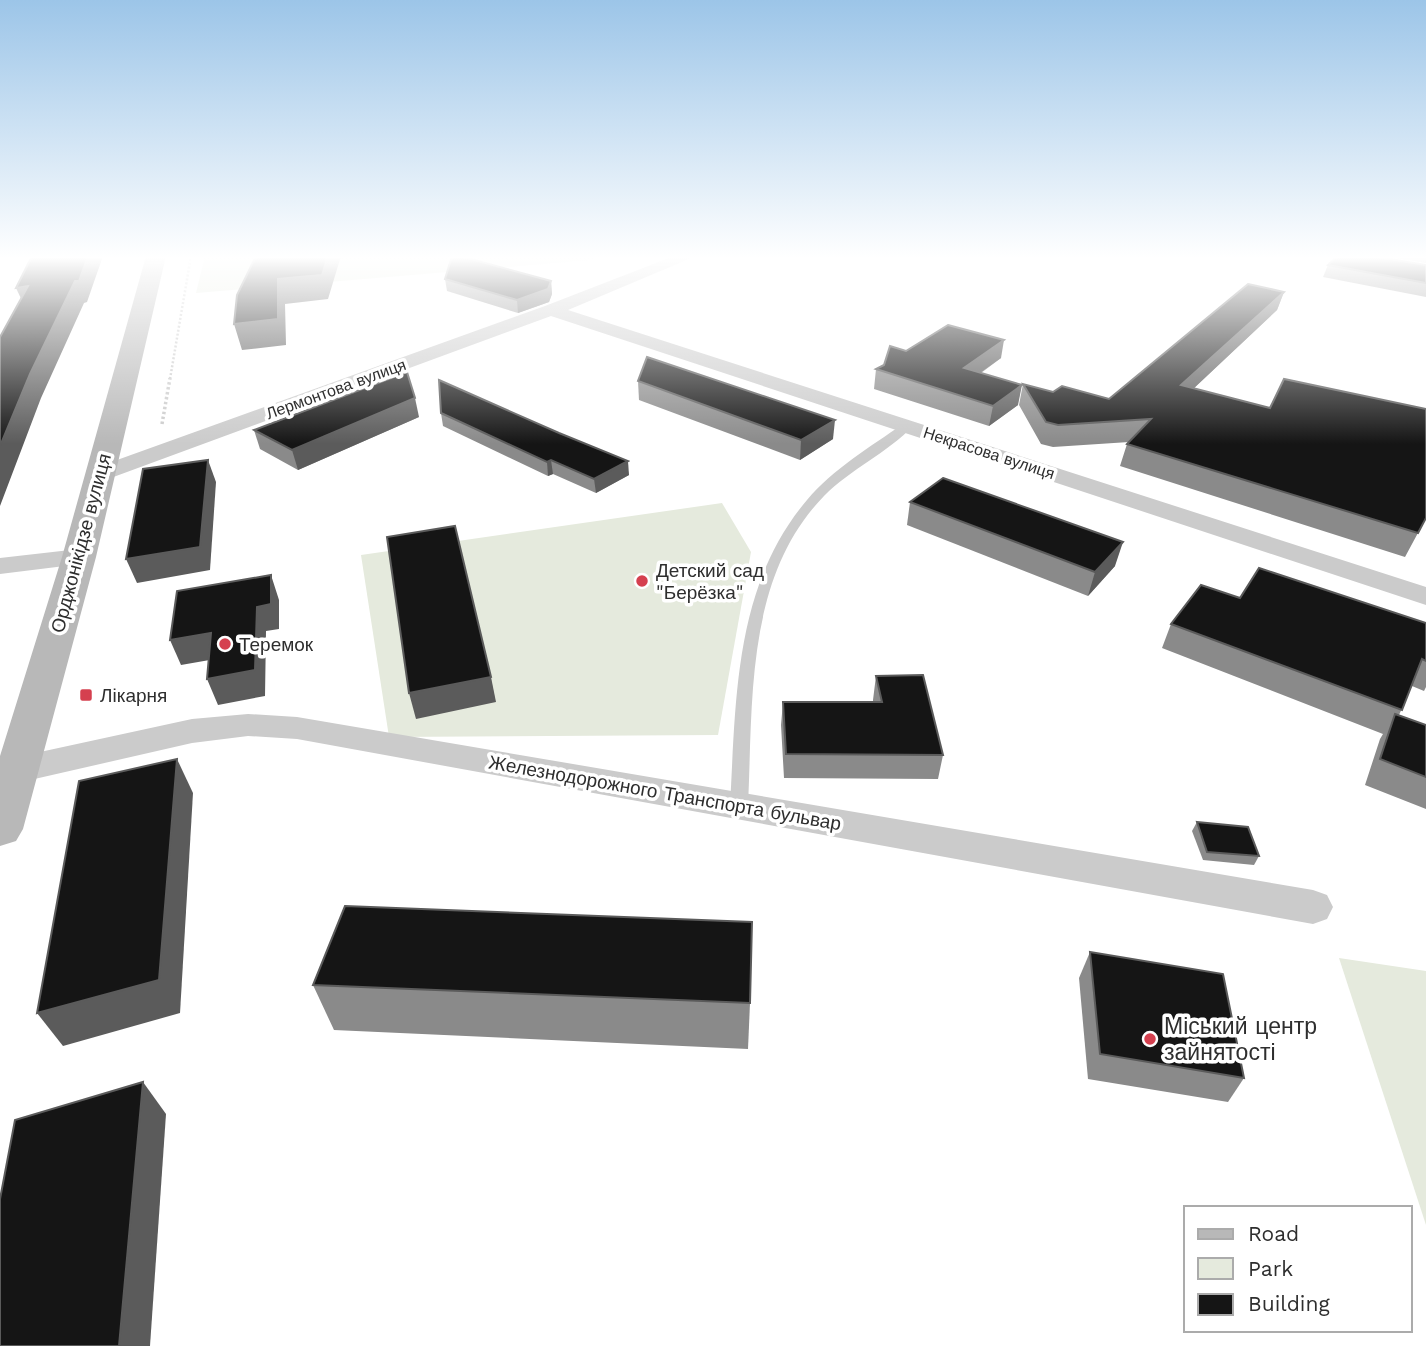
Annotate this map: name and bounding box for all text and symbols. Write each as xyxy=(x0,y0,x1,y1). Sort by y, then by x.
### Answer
street label: Лермонтова вулиця xyxy=(263,355,409,423)
street label: Некрасова вулиця xyxy=(921,423,1057,483)
street label: Орджонікідзе вулиця xyxy=(46,451,116,635)
place label: Детский сад "Берёзка" xyxy=(656,559,764,604)
marker: Детский сад "Берёзка" xyxy=(634,573,650,589)
place label: Теремок xyxy=(239,633,314,656)
marker: Теремок xyxy=(217,636,233,652)
place label: Лікарня xyxy=(100,684,167,707)
marker: Лікарня xyxy=(78,687,94,703)
street label: Железнодорожного Транспорта бульвар xyxy=(487,751,843,835)
place label: Міський центр зайнятості xyxy=(1164,1013,1317,1066)
marker: Міський центр зайнятості xyxy=(1142,1031,1158,1047)
legend xyxy=(1184,1206,1412,1332)
text: Road xyxy=(1248,1221,1299,1246)
text: Park xyxy=(1248,1256,1293,1281)
text: Building xyxy=(1248,1291,1330,1316)

